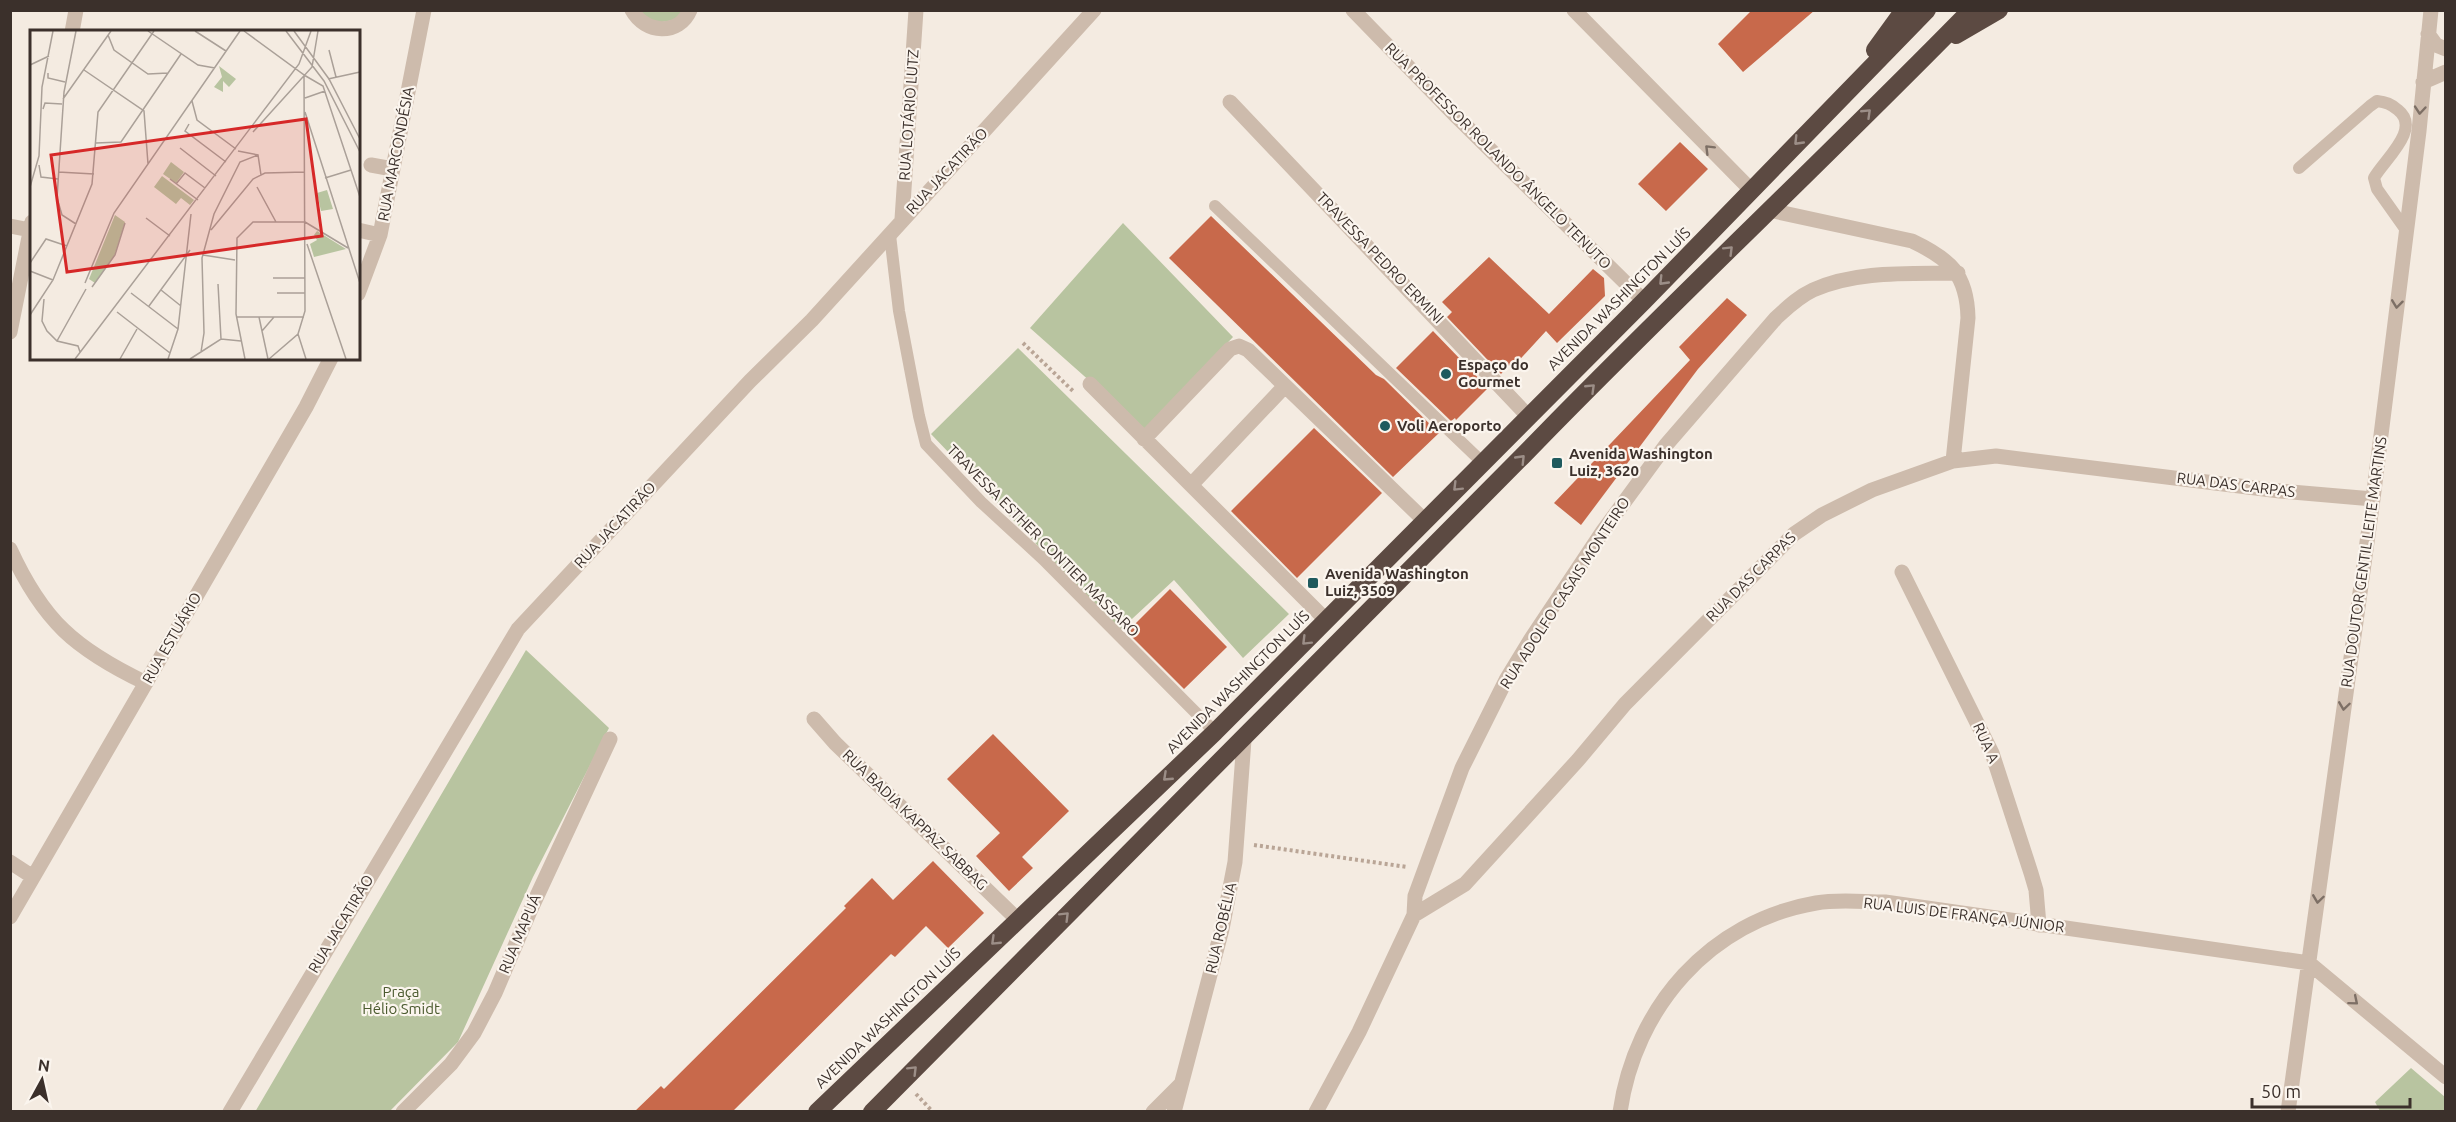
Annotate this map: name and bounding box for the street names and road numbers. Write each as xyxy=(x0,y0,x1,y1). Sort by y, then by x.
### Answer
street label: RUA PROFESSOR ROLANDO ÂNGELO TENUTO xyxy=(1382,39,1615,272)
street label: RUA LOTÁRIO LUTZ xyxy=(895,49,922,181)
street label: RUA MARCONDÉSIA xyxy=(374,85,417,223)
street label: RUA JACATIRÃO xyxy=(902,124,991,217)
street label: TRAVESSA PEDRO ERMINI xyxy=(1313,189,1447,327)
street label: AVENIDA WASHINGTON LUÍS xyxy=(1544,224,1694,374)
street label: RUA DOUTOR GENTIL LEITE MARTINS xyxy=(2337,435,2390,688)
street label: TRAVESSA ESTHER CONTIER MASSARO xyxy=(944,441,1143,640)
street label: RUA DAS CARPAS xyxy=(2176,469,2296,500)
street label: RUA JACATIRÃO xyxy=(570,478,659,571)
street label: RUA ADOLFO CASAIS MONTEIRO xyxy=(1496,494,1633,692)
street label: RUA DAS CARPAS xyxy=(1702,528,1799,625)
street label: RUA ESTUÁRIO xyxy=(139,589,204,686)
street label: AVENIDA WASHINGTON LUÍS xyxy=(1163,607,1313,757)
street label: RUA A xyxy=(1970,720,2003,766)
street label: RUA BADIA KAPPAZ SABBAG xyxy=(840,746,991,893)
street label: RUA JACATIRÃO xyxy=(305,872,377,976)
street label: RUA ROBÉLIA xyxy=(1202,880,1239,975)
street label: RUA MAPUÁ xyxy=(495,891,544,976)
street label: RUA LUIS DE FRANÇA JÚNIOR xyxy=(1863,894,2065,935)
street label: AVENIDA WASHINGTON LUÍS xyxy=(812,944,964,1091)

